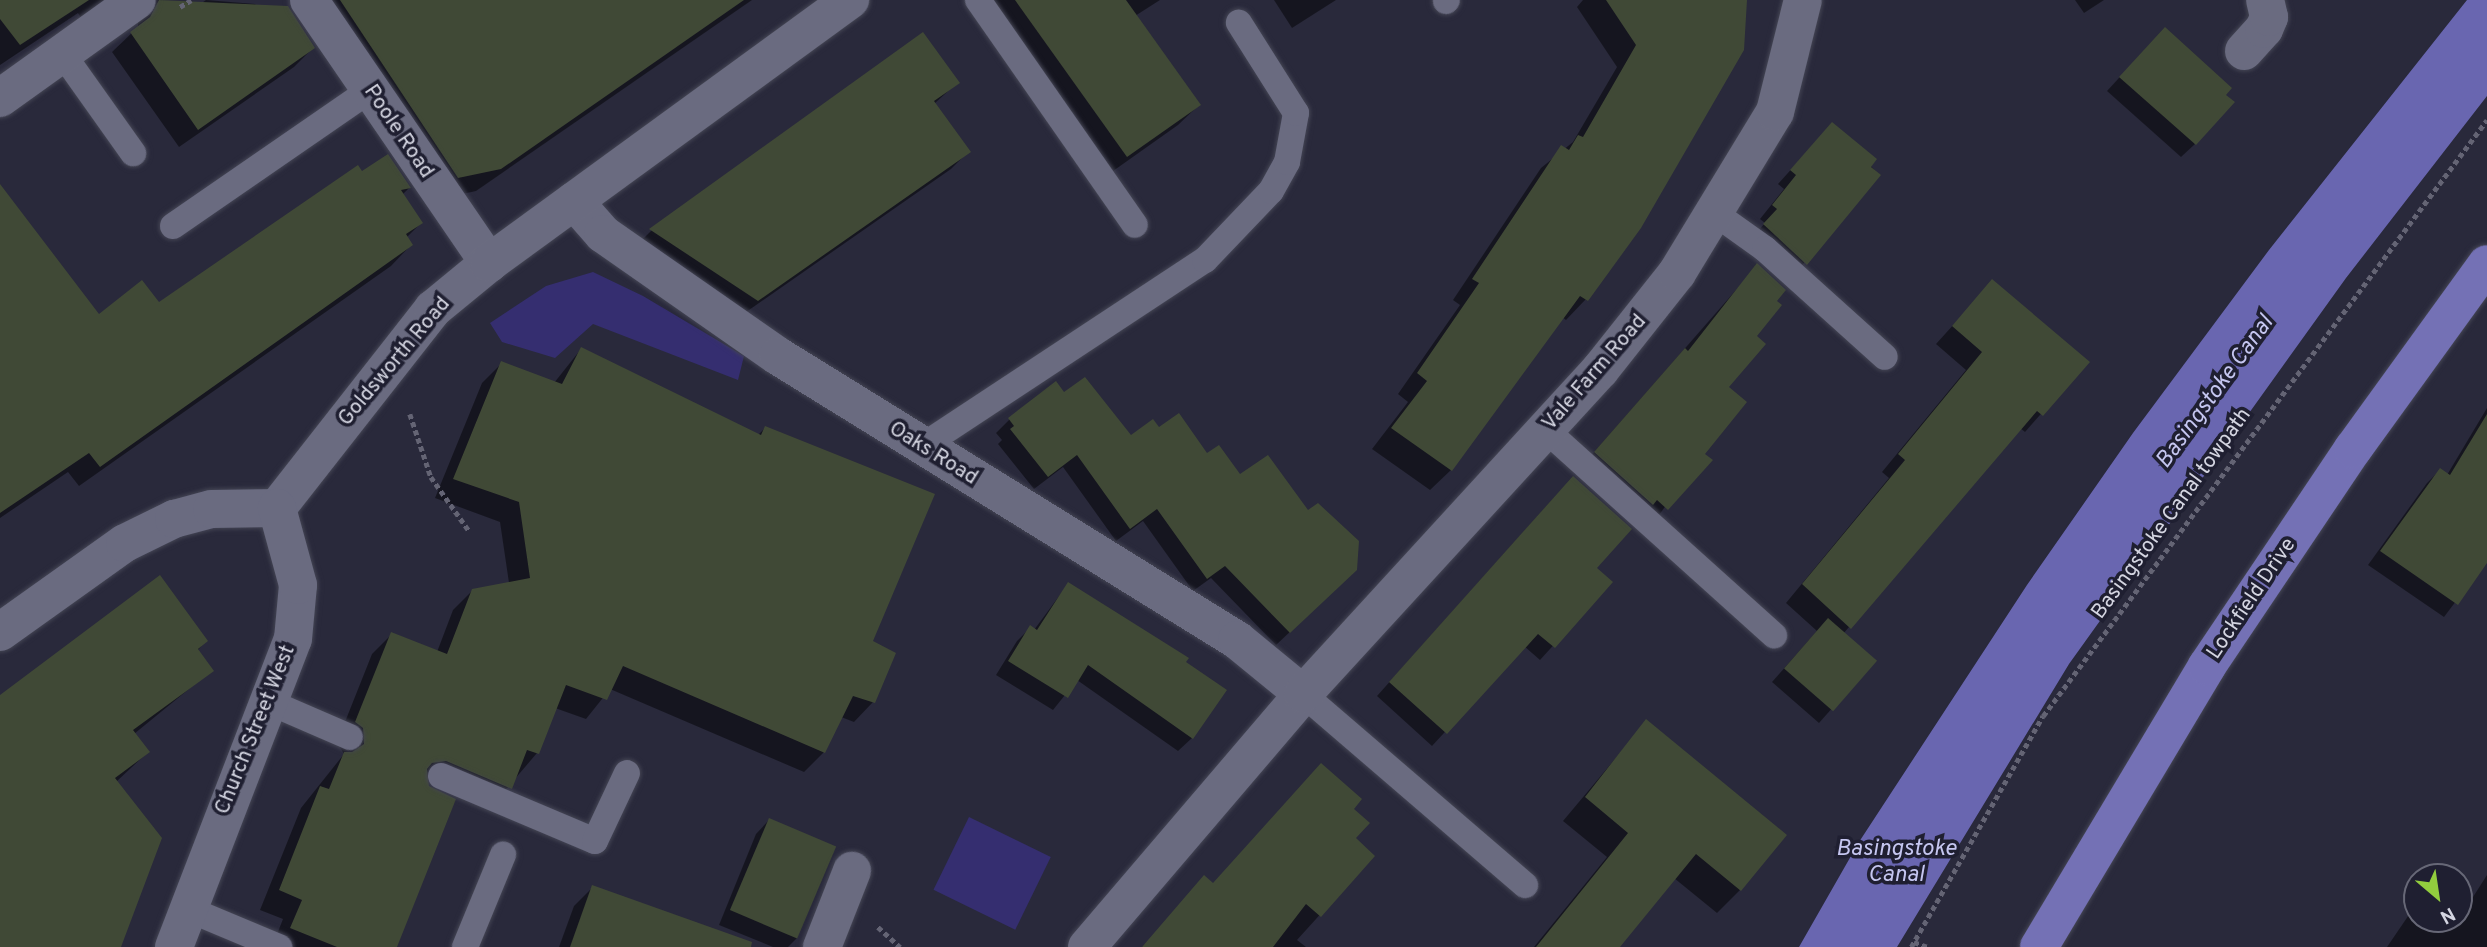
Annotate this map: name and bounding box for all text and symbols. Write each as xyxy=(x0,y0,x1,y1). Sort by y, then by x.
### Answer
street label: Poole Road xyxy=(358,80,438,184)
street label: Goldsworth Road xyxy=(334,292,456,432)
street label: Vale Farm Road xyxy=(1538,310,1652,436)
water label: Basingstoke Canal xyxy=(2151,311,2281,475)
street label: Basingstoke Canal towpath xyxy=(2087,404,2257,624)
street label: Oaks Road xyxy=(884,417,982,491)
street label: Lockfield Drive xyxy=(2202,534,2302,664)
street label: Church Street West xyxy=(210,641,302,819)
water label: Basingstoke Canal xyxy=(1836,836,1956,890)
north arrow xyxy=(2403,863,2473,933)
text: N xyxy=(2435,901,2459,928)

